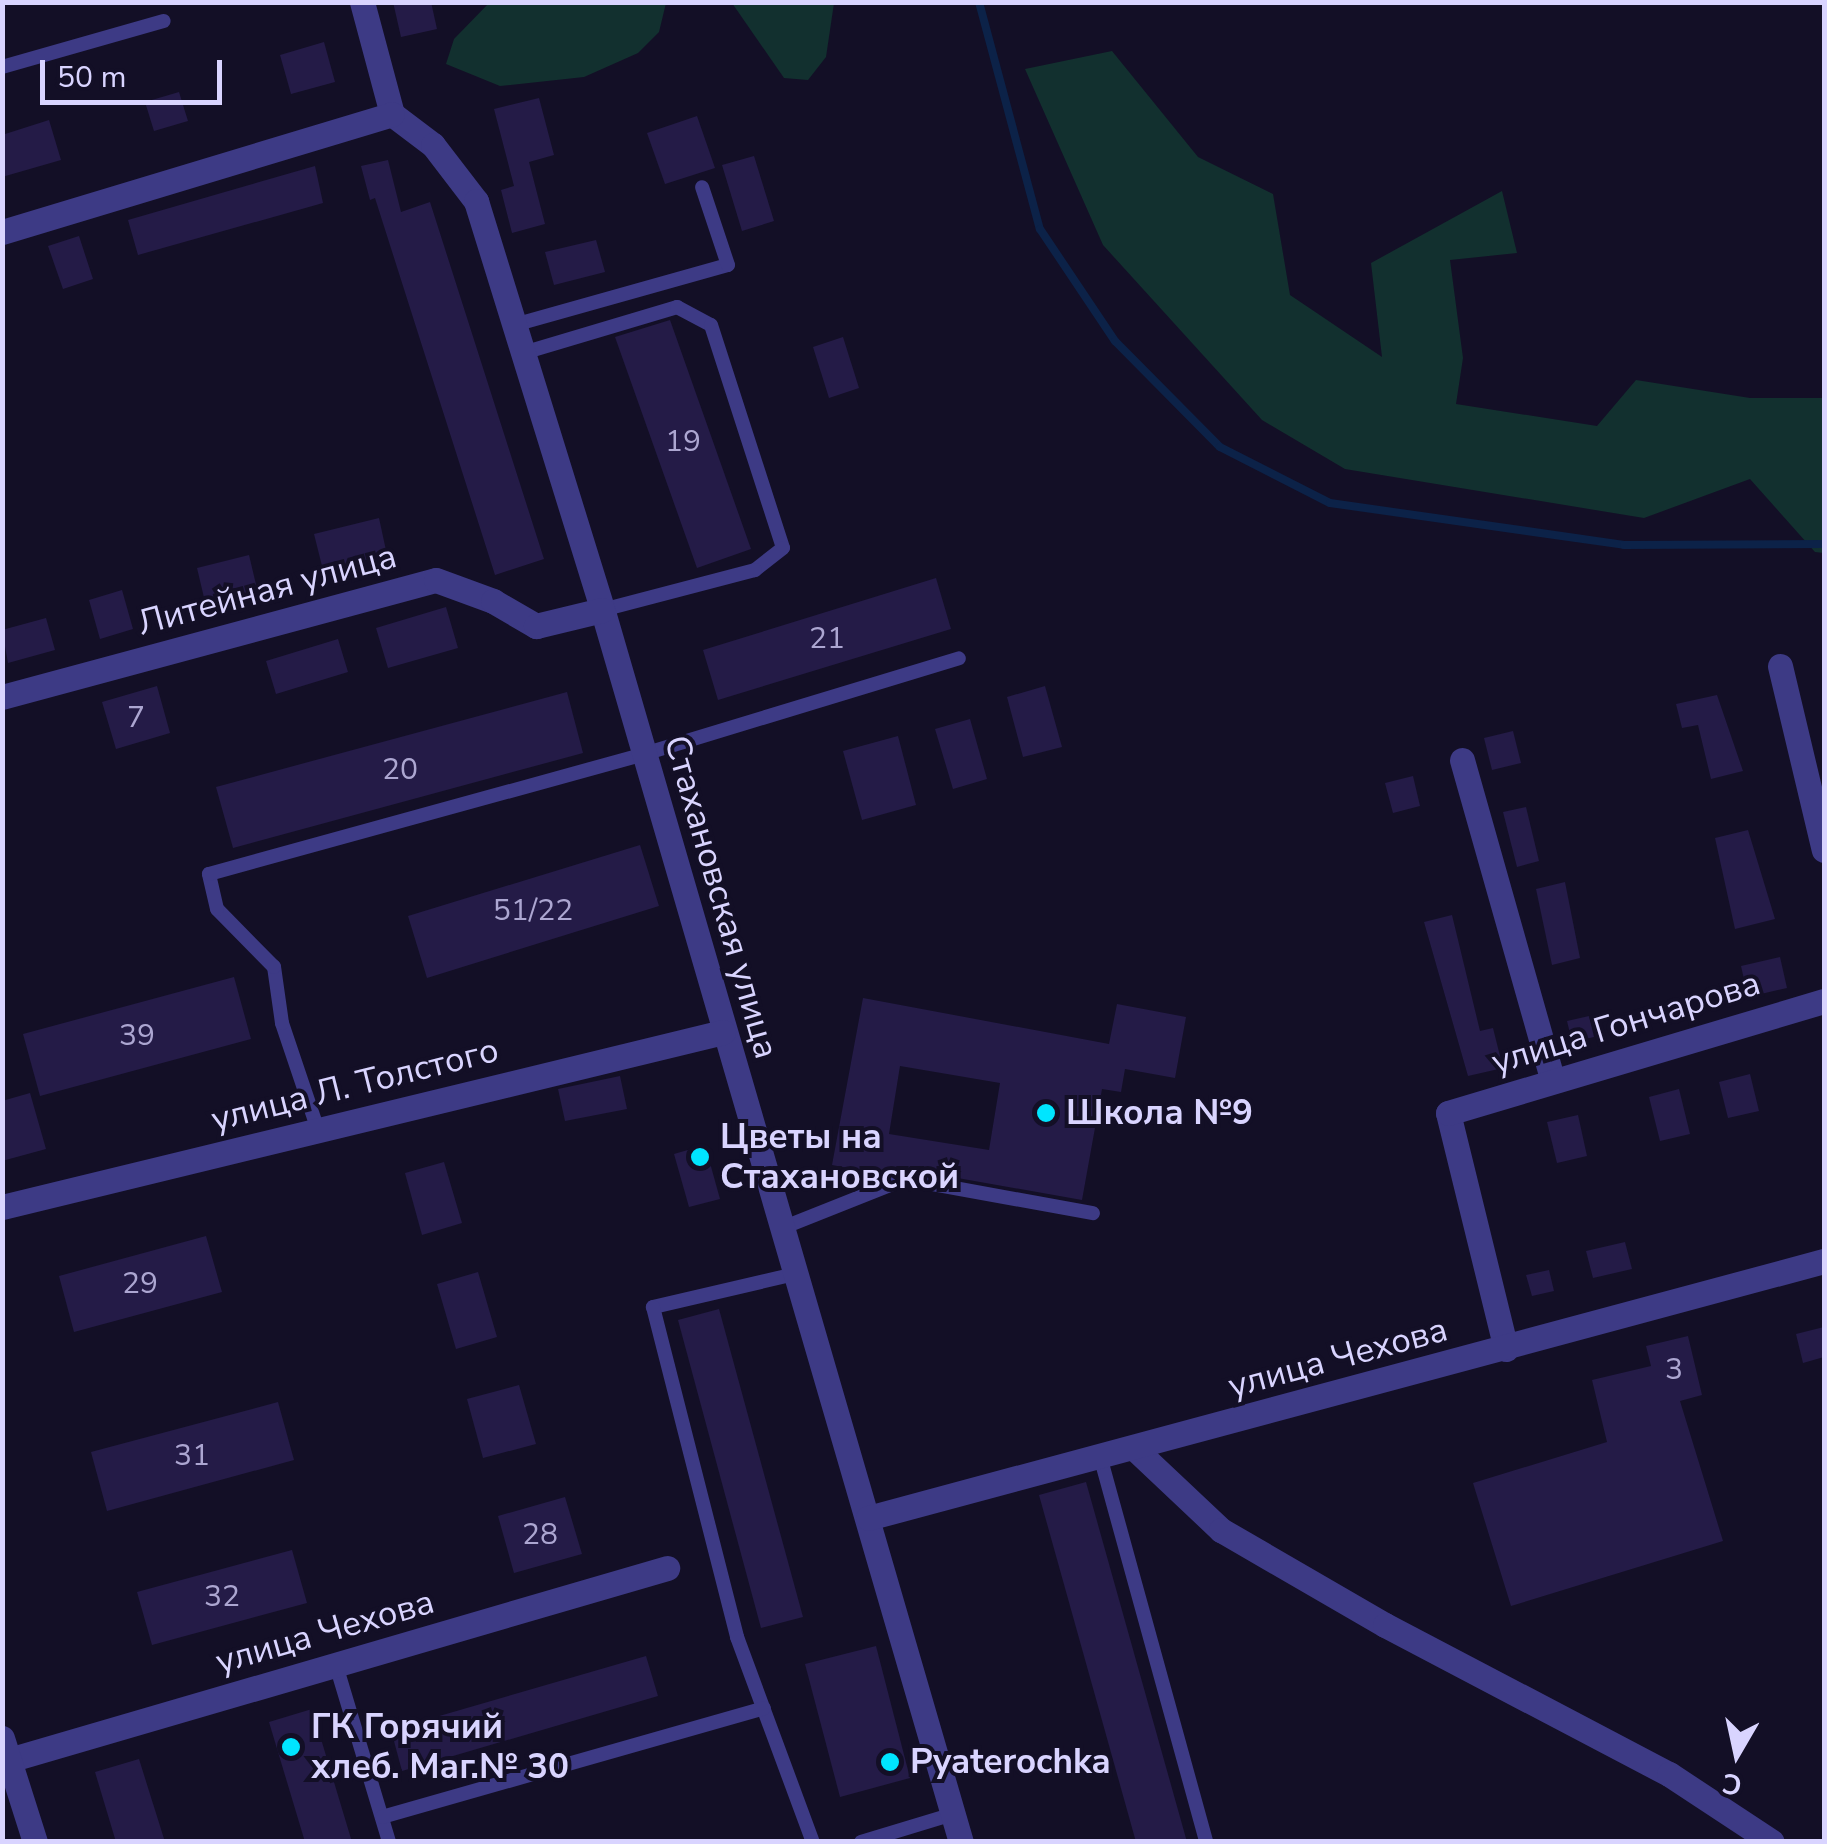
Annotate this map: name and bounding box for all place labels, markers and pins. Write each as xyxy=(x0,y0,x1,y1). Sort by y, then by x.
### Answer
place label: Школа №9 xyxy=(1066,1092,1253,1134)
marker: Школа №9 xyxy=(1035,1102,1057,1124)
place label: Цветы на Стахановской xyxy=(720,1116,959,1198)
marker: Цветы на Стахановской xyxy=(689,1146,711,1168)
place label: ГК Горячий хлеб. Маг.№ 30 xyxy=(311,1706,569,1788)
marker: ГК Горячий хлеб. Маг.№ 30 xyxy=(280,1736,302,1758)
place label: Pyaterochka xyxy=(910,1741,1111,1783)
marker: Pyaterochka xyxy=(879,1751,901,1773)

